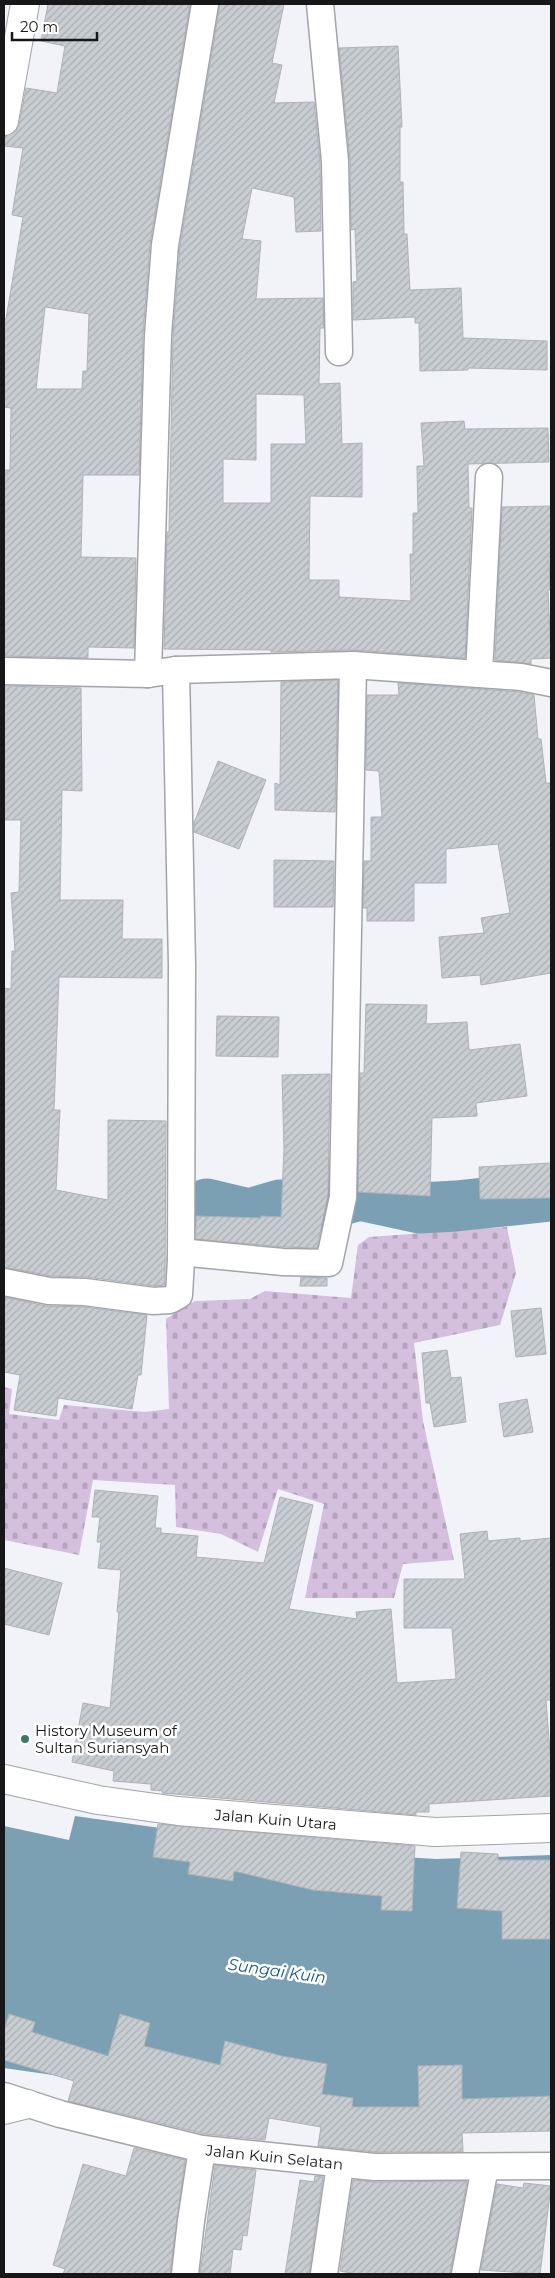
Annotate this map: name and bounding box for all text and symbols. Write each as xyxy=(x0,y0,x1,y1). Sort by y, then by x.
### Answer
scale bar xyxy=(12,10,98,42)
text: 20 m xyxy=(20,17,58,36)
place label: History Museum of Sultan Suriansyah xyxy=(35,1721,178,1757)
marker: History Museum of Sultan Suriansyah xyxy=(19,1733,31,1745)
street label: Jalan Kuin Utara xyxy=(213,1804,338,1833)
water label: Sungai Kuin xyxy=(227,1955,327,1987)
street label: Jalan Kuin Selatan xyxy=(204,2140,344,2173)

